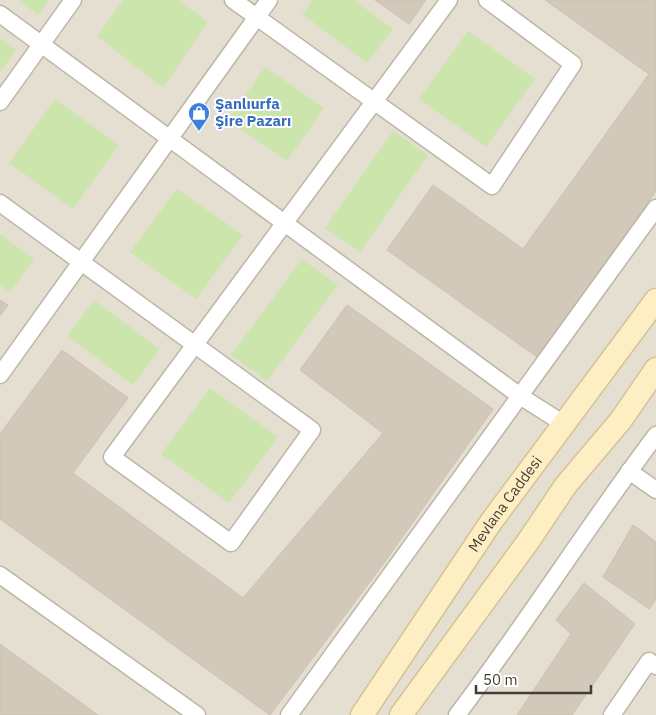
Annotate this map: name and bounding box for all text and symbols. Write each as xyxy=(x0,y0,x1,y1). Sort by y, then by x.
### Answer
place label: Şanlıurfa Şire Pazarı xyxy=(215,94,291,130)
shop icon: Şanlıurfa Şire Pazarı xyxy=(187,101,211,132)
street label: Mevlana Caddesi xyxy=(464,452,546,555)
scale bar xyxy=(476,662,591,694)
text: 50 m xyxy=(483,670,518,689)

